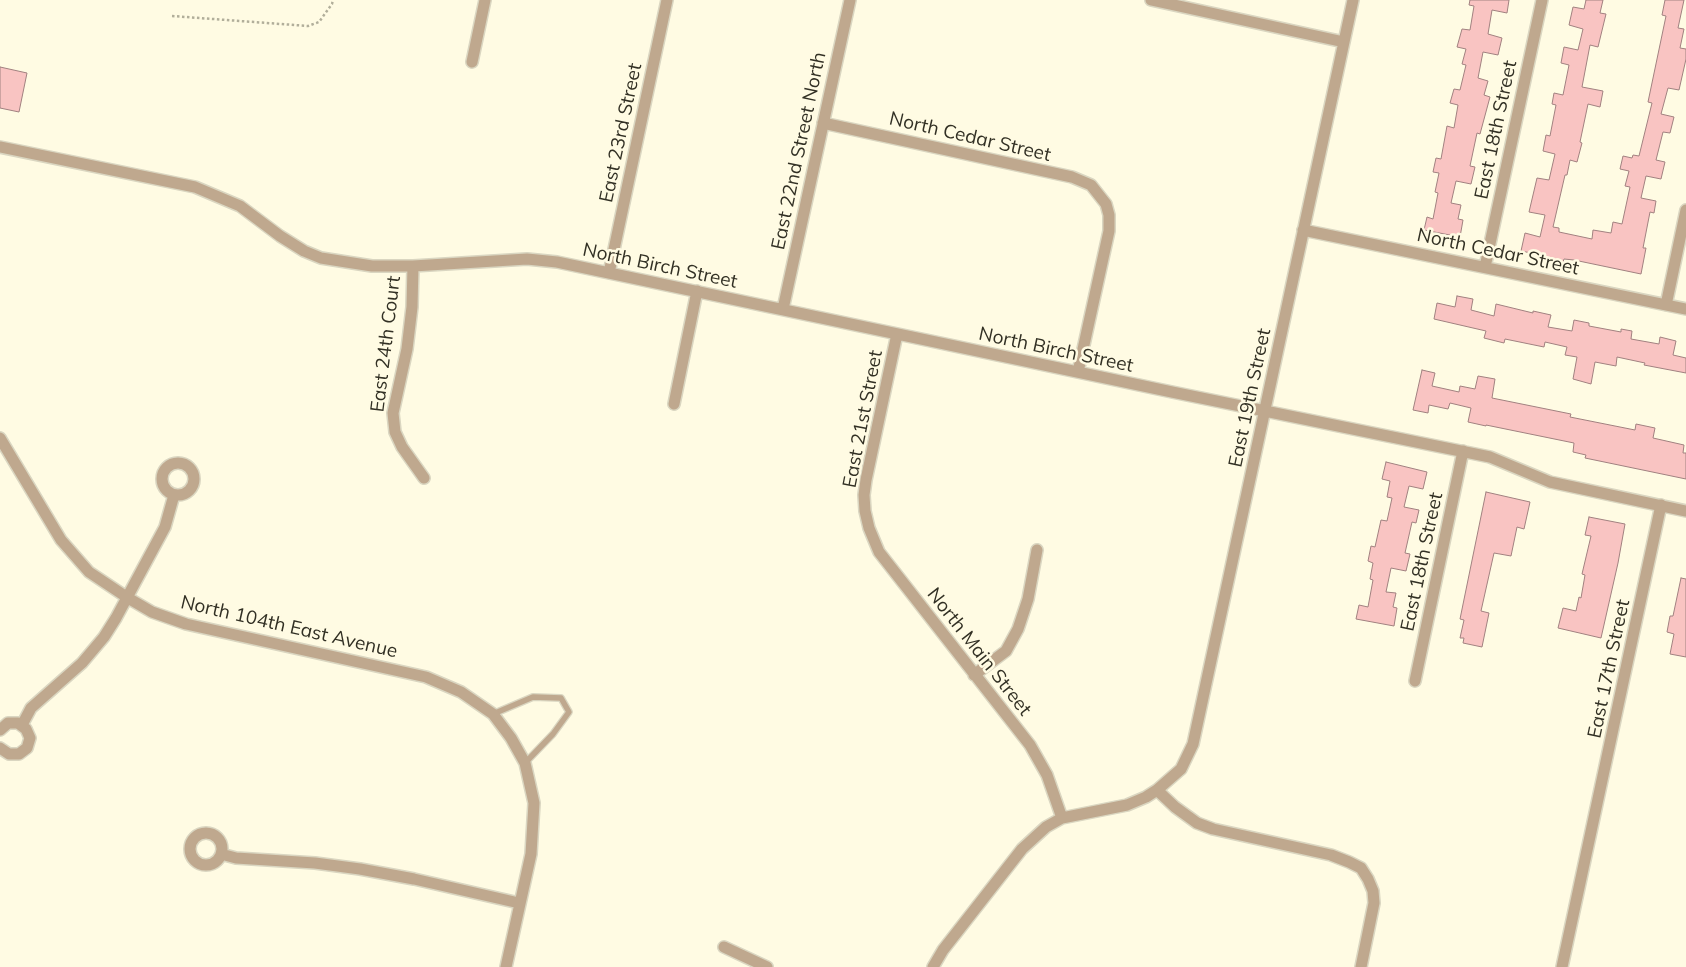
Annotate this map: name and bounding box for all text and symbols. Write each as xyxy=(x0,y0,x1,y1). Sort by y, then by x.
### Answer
street label: East 22nd Street North xyxy=(767,50,831,252)
street label: East 18th Street xyxy=(1470,58,1522,202)
street label: East 23rd Street xyxy=(595,61,647,205)
street label: North Cedar Street xyxy=(887,107,1053,167)
street label: North Cedar Street xyxy=(1415,224,1581,280)
street label: North Birch Street xyxy=(581,238,739,294)
street label: East 24th Court xyxy=(366,275,406,413)
street label: North Birch Street xyxy=(977,322,1135,378)
street label: East 19th Street xyxy=(1224,326,1276,470)
street label: East 21st Street xyxy=(838,348,888,490)
street label: East 18th Street xyxy=(1396,490,1448,634)
street label: North Main Street xyxy=(922,583,1036,721)
street label: North 104th East Avenue xyxy=(178,591,400,663)
street label: East 17th Street xyxy=(1583,597,1635,741)

